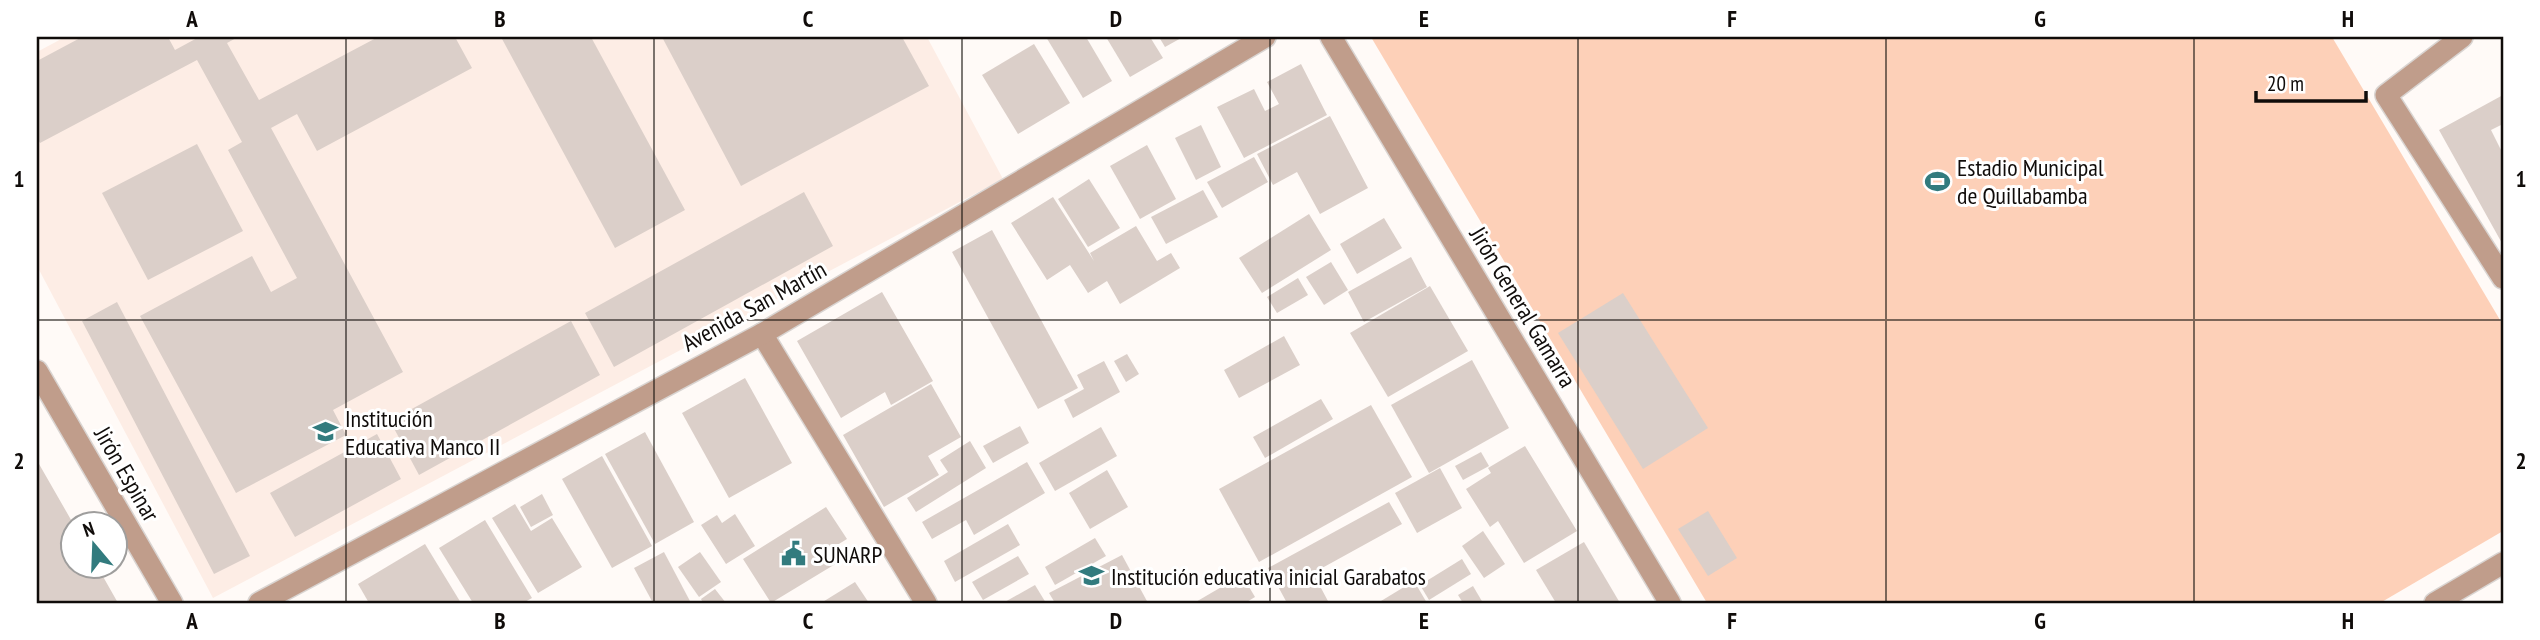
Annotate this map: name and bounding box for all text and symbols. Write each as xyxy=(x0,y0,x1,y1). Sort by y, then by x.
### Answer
text: A xyxy=(185,4,198,33)
text: B xyxy=(494,4,506,33)
text: C xyxy=(803,4,814,33)
text: D xyxy=(1110,4,1122,33)
text: E xyxy=(1419,4,1429,33)
text: F xyxy=(1727,4,1737,33)
text: G xyxy=(2034,4,2046,33)
text: H xyxy=(2342,4,2354,33)
scale bar xyxy=(2256,60,2367,104)
text: 20 m xyxy=(2267,70,2304,97)
place label: Estadio Municipal de Quillabamba xyxy=(1957,152,2104,211)
text: 1 xyxy=(14,164,25,193)
text: 1 xyxy=(2516,164,2527,193)
sports icon: Estadio Municipal de Quillabamba xyxy=(1923,167,1951,195)
street label: Jirón General Gamarra xyxy=(1462,220,1583,393)
street label: Avenida San Martín xyxy=(676,254,832,358)
place label: Institución Educativa Manco II xyxy=(345,403,500,462)
school or university icon: Institución Educativa Manco II xyxy=(311,418,339,446)
street label: Jirón Espinar xyxy=(87,420,167,527)
text: 2 xyxy=(14,446,25,475)
text: 2 xyxy=(2516,446,2527,475)
north arrow xyxy=(60,510,130,580)
text: N xyxy=(80,516,97,542)
place label: SUNARP xyxy=(813,539,883,570)
public building icon: SUNARP xyxy=(779,540,807,568)
place label: Institución educativa inicial Garabatos xyxy=(1111,561,1426,592)
school or university icon: Institución educativa inicial Garabatos xyxy=(1077,562,1105,590)
text: A xyxy=(185,606,198,635)
text: B xyxy=(494,606,506,635)
text: C xyxy=(803,606,814,635)
text: D xyxy=(1110,606,1122,635)
text: E xyxy=(1419,606,1429,635)
text: F xyxy=(1727,606,1737,635)
text: G xyxy=(2034,606,2046,635)
text: H xyxy=(2342,606,2354,635)

